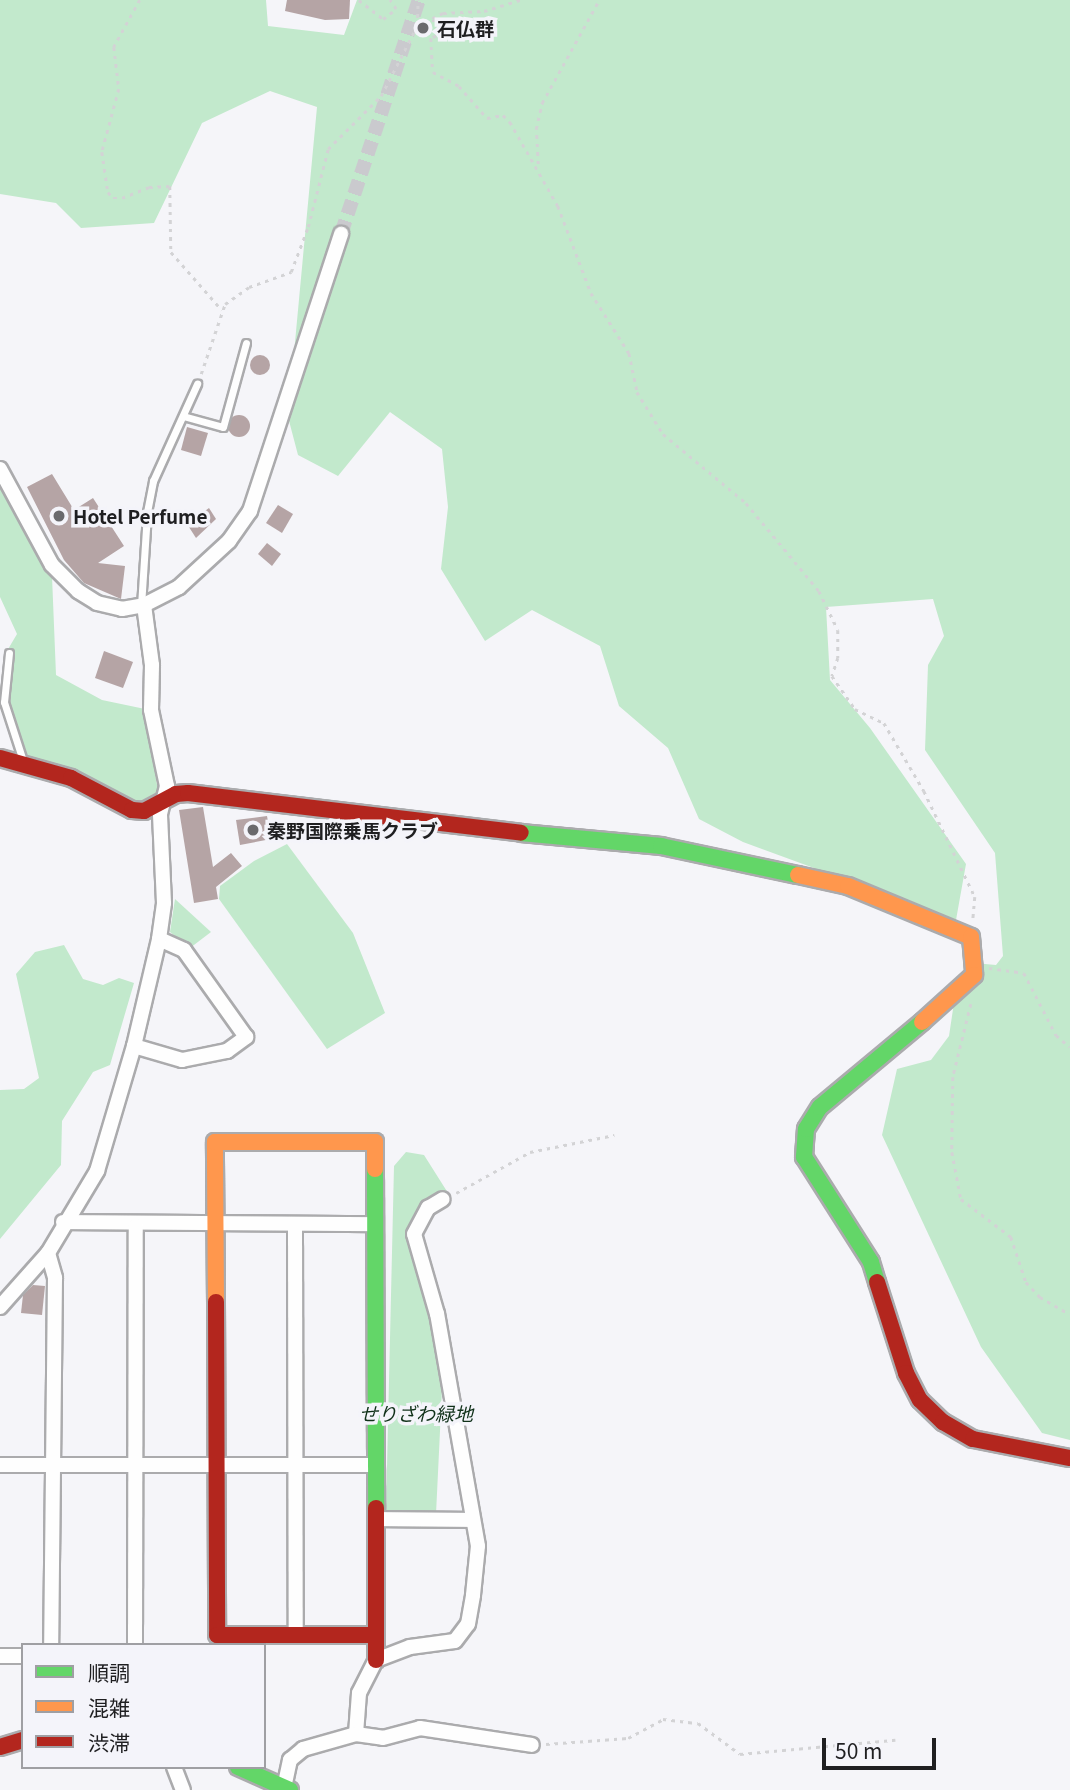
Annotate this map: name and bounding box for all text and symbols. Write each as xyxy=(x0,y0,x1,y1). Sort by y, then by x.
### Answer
place label: 石仏群 xyxy=(437,17,494,39)
marker: 石仏群 xyxy=(415,20,431,36)
place label: Hotel Perfume xyxy=(73,505,207,527)
marker: Hotel Perfume xyxy=(51,508,67,524)
place label: 秦野国際乗馬クラブ xyxy=(267,819,438,841)
marker: 秦野国際乗馬クラブ xyxy=(245,822,261,838)
park label: せりざわ緑地 xyxy=(359,1402,473,1424)
legend xyxy=(21,1643,266,1769)
text: 順調 xyxy=(88,1657,130,1687)
text: 混雑 xyxy=(88,1692,130,1722)
scale bar xyxy=(825,1724,939,1768)
text: 渋滞 xyxy=(88,1727,130,1757)
text: 50 m xyxy=(835,1735,882,1765)

